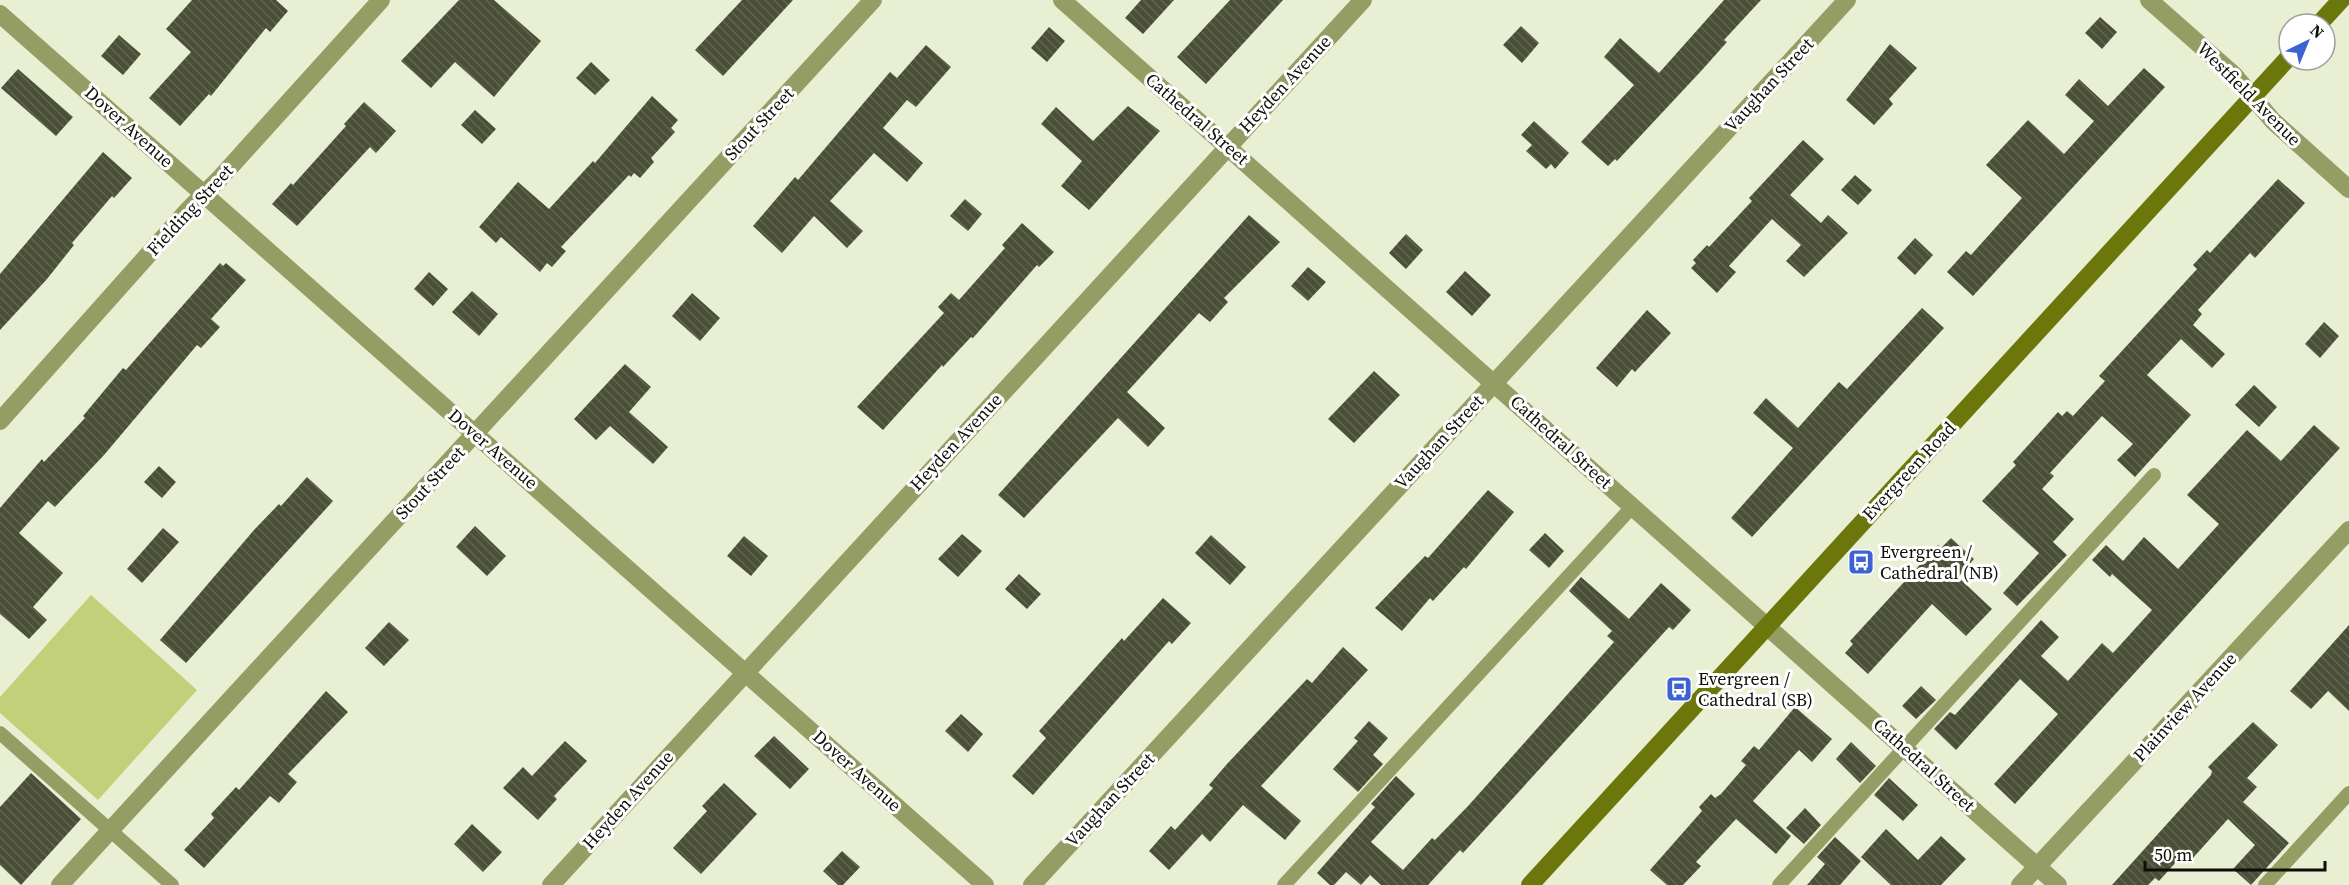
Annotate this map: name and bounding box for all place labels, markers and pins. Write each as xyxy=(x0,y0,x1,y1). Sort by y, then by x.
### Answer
place label: Evergreen / Cathedral (NB) xyxy=(1880,539,1999,585)
bus stop icon: Evergreen / Cathedral (NB) xyxy=(1846,547,1876,577)
place label: Evergreen / Cathedral (SB) xyxy=(1698,666,1813,712)
bus stop icon: Evergreen / Cathedral (SB) xyxy=(1664,674,1694,704)

